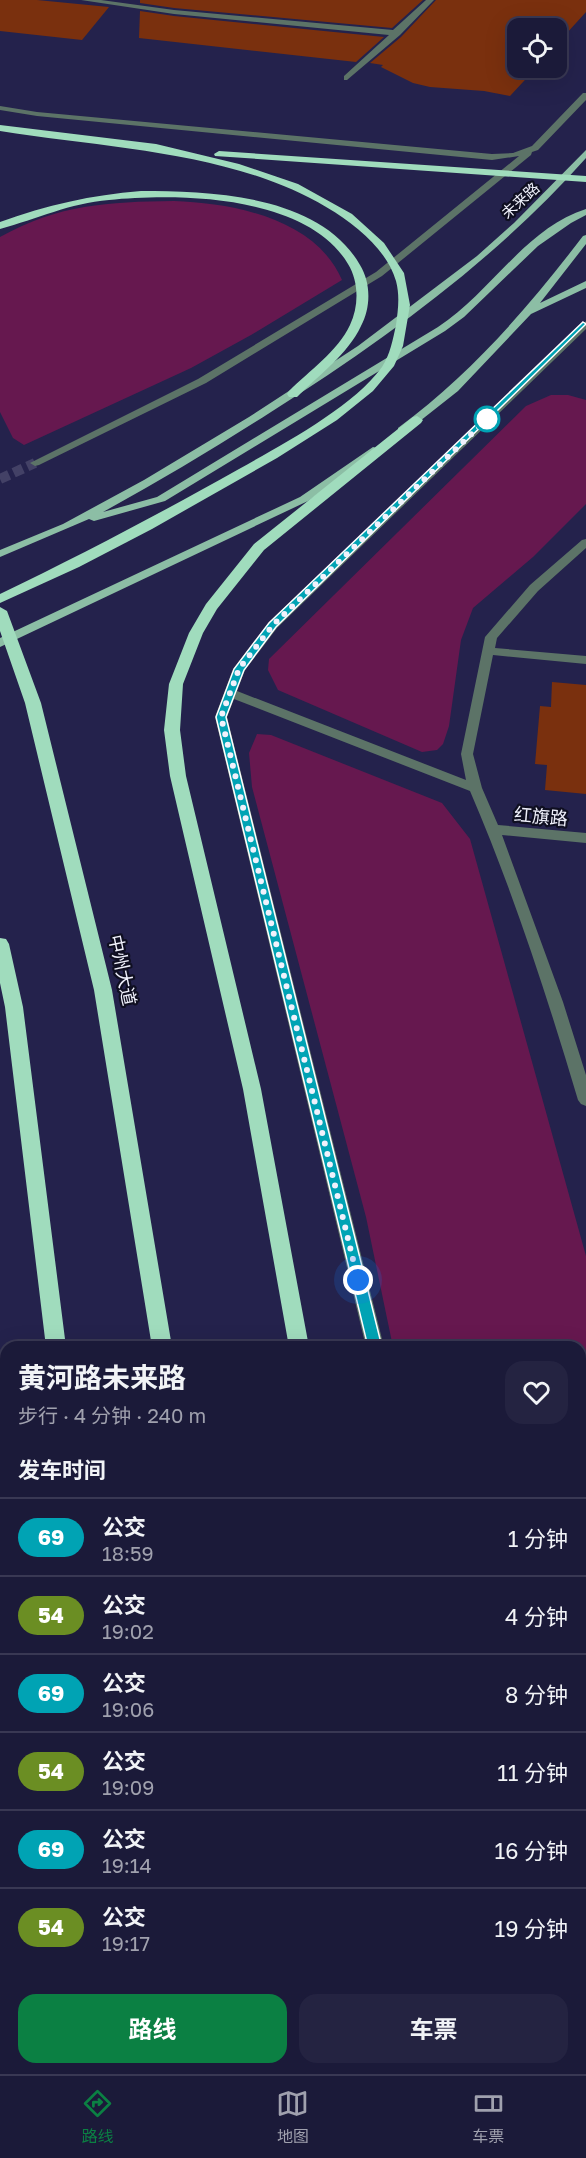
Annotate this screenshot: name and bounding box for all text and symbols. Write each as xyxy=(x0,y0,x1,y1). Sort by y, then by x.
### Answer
map controls xyxy=(507,18,567,78)
button: locate xyxy=(507,18,567,78)
street label: 未来路 xyxy=(497,178,543,222)
unlabelled marker xyxy=(474,406,500,432)
street label: 红旗路 xyxy=(513,803,569,829)
street label: 中州大道 xyxy=(105,932,141,1008)
your location xyxy=(343,1265,373,1295)
text: 黄河路未来路 xyxy=(18,1361,186,1394)
button: heart xyxy=(505,1361,568,1424)
text: 步行 · 4 分钟 · 240 m xyxy=(18,1403,206,1427)
text: 发车时间 xyxy=(18,1456,106,1483)
text: 公交 xyxy=(102,1513,146,1540)
text: 69 xyxy=(38,1524,64,1550)
text: 1 分钟 xyxy=(508,1525,568,1552)
text: 18:59 xyxy=(102,1541,154,1565)
text: 公交 xyxy=(102,1591,146,1618)
text: 54 xyxy=(38,1602,64,1628)
text: 4 分钟 xyxy=(505,1603,568,1630)
text: 19:02 xyxy=(102,1619,154,1643)
text: 公交 xyxy=(102,1669,146,1696)
text: 69 xyxy=(38,1680,64,1706)
text: 8 分钟 xyxy=(505,1681,568,1708)
text: 19:06 xyxy=(102,1697,154,1721)
text: 公交 xyxy=(102,1747,146,1774)
text: 54 xyxy=(38,1758,64,1784)
text: 11 分钟 xyxy=(497,1759,568,1786)
text: 19:09 xyxy=(102,1775,154,1799)
text: 公交 xyxy=(102,1825,146,1852)
text: 69 xyxy=(38,1836,64,1862)
text: 16 分钟 xyxy=(495,1837,568,1864)
text: 19:14 xyxy=(102,1853,152,1877)
text: 公交 xyxy=(102,1903,146,1930)
text: 54 xyxy=(38,1914,64,1940)
text: 19 分钟 xyxy=(495,1915,568,1942)
text: 19:17 xyxy=(102,1931,150,1955)
button: 路线 xyxy=(18,1994,287,2063)
button: 车票 xyxy=(299,1994,568,2063)
tab: 路线 xyxy=(81,2087,114,2147)
tab: 地图 xyxy=(276,2087,309,2147)
tab: 车票 xyxy=(472,2087,505,2147)

